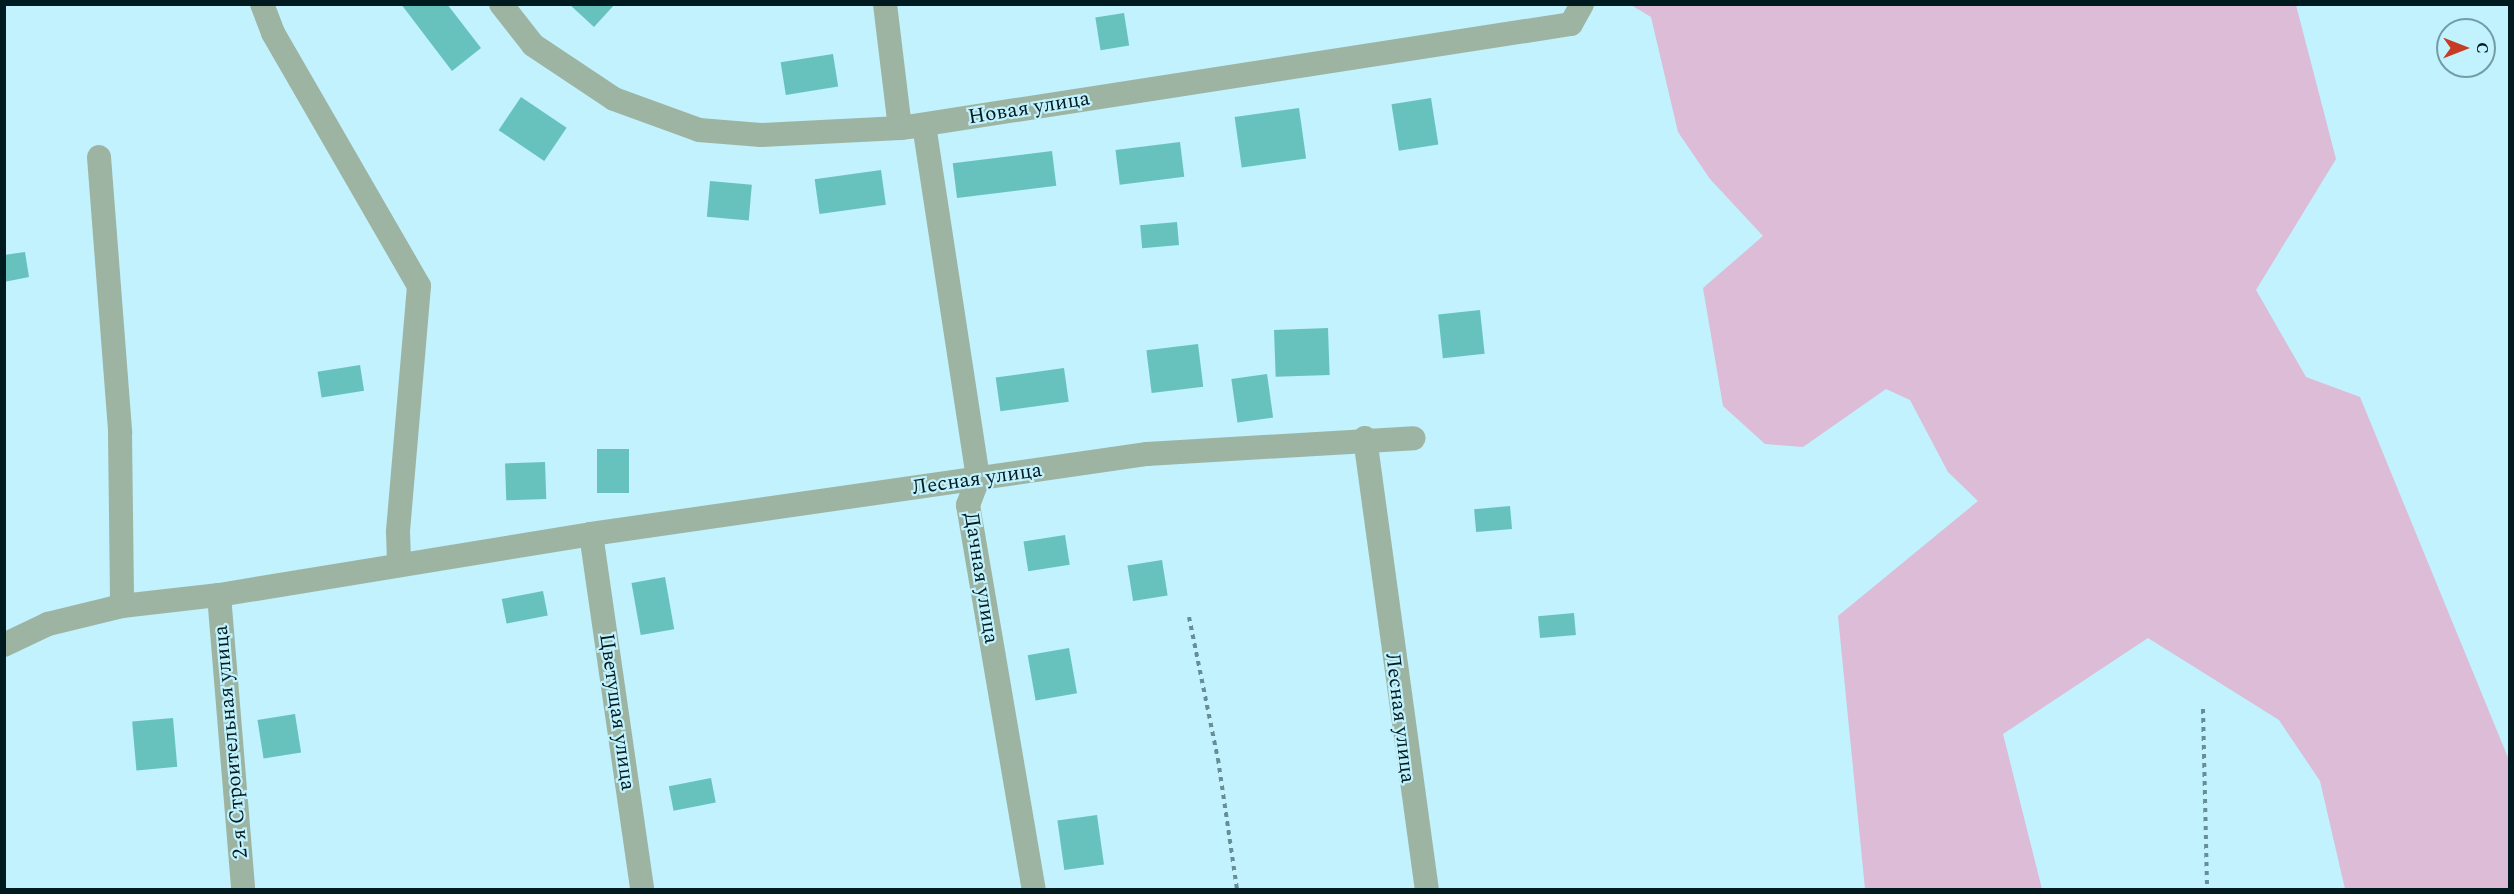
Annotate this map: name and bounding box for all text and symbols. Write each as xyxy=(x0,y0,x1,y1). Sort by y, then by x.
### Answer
north arrow xyxy=(2436,18,2496,78)
text: С xyxy=(2470,42,2494,54)
street label: Новая улица xyxy=(966,86,1092,130)
street label: Лесная улица xyxy=(910,457,1044,501)
street label: Дачная улица xyxy=(958,511,1004,645)
street label: 2-я Строительная улица xyxy=(208,624,254,860)
street label: Цветущая улица xyxy=(594,632,640,792)
street label: Лесная улица xyxy=(1380,651,1420,785)

